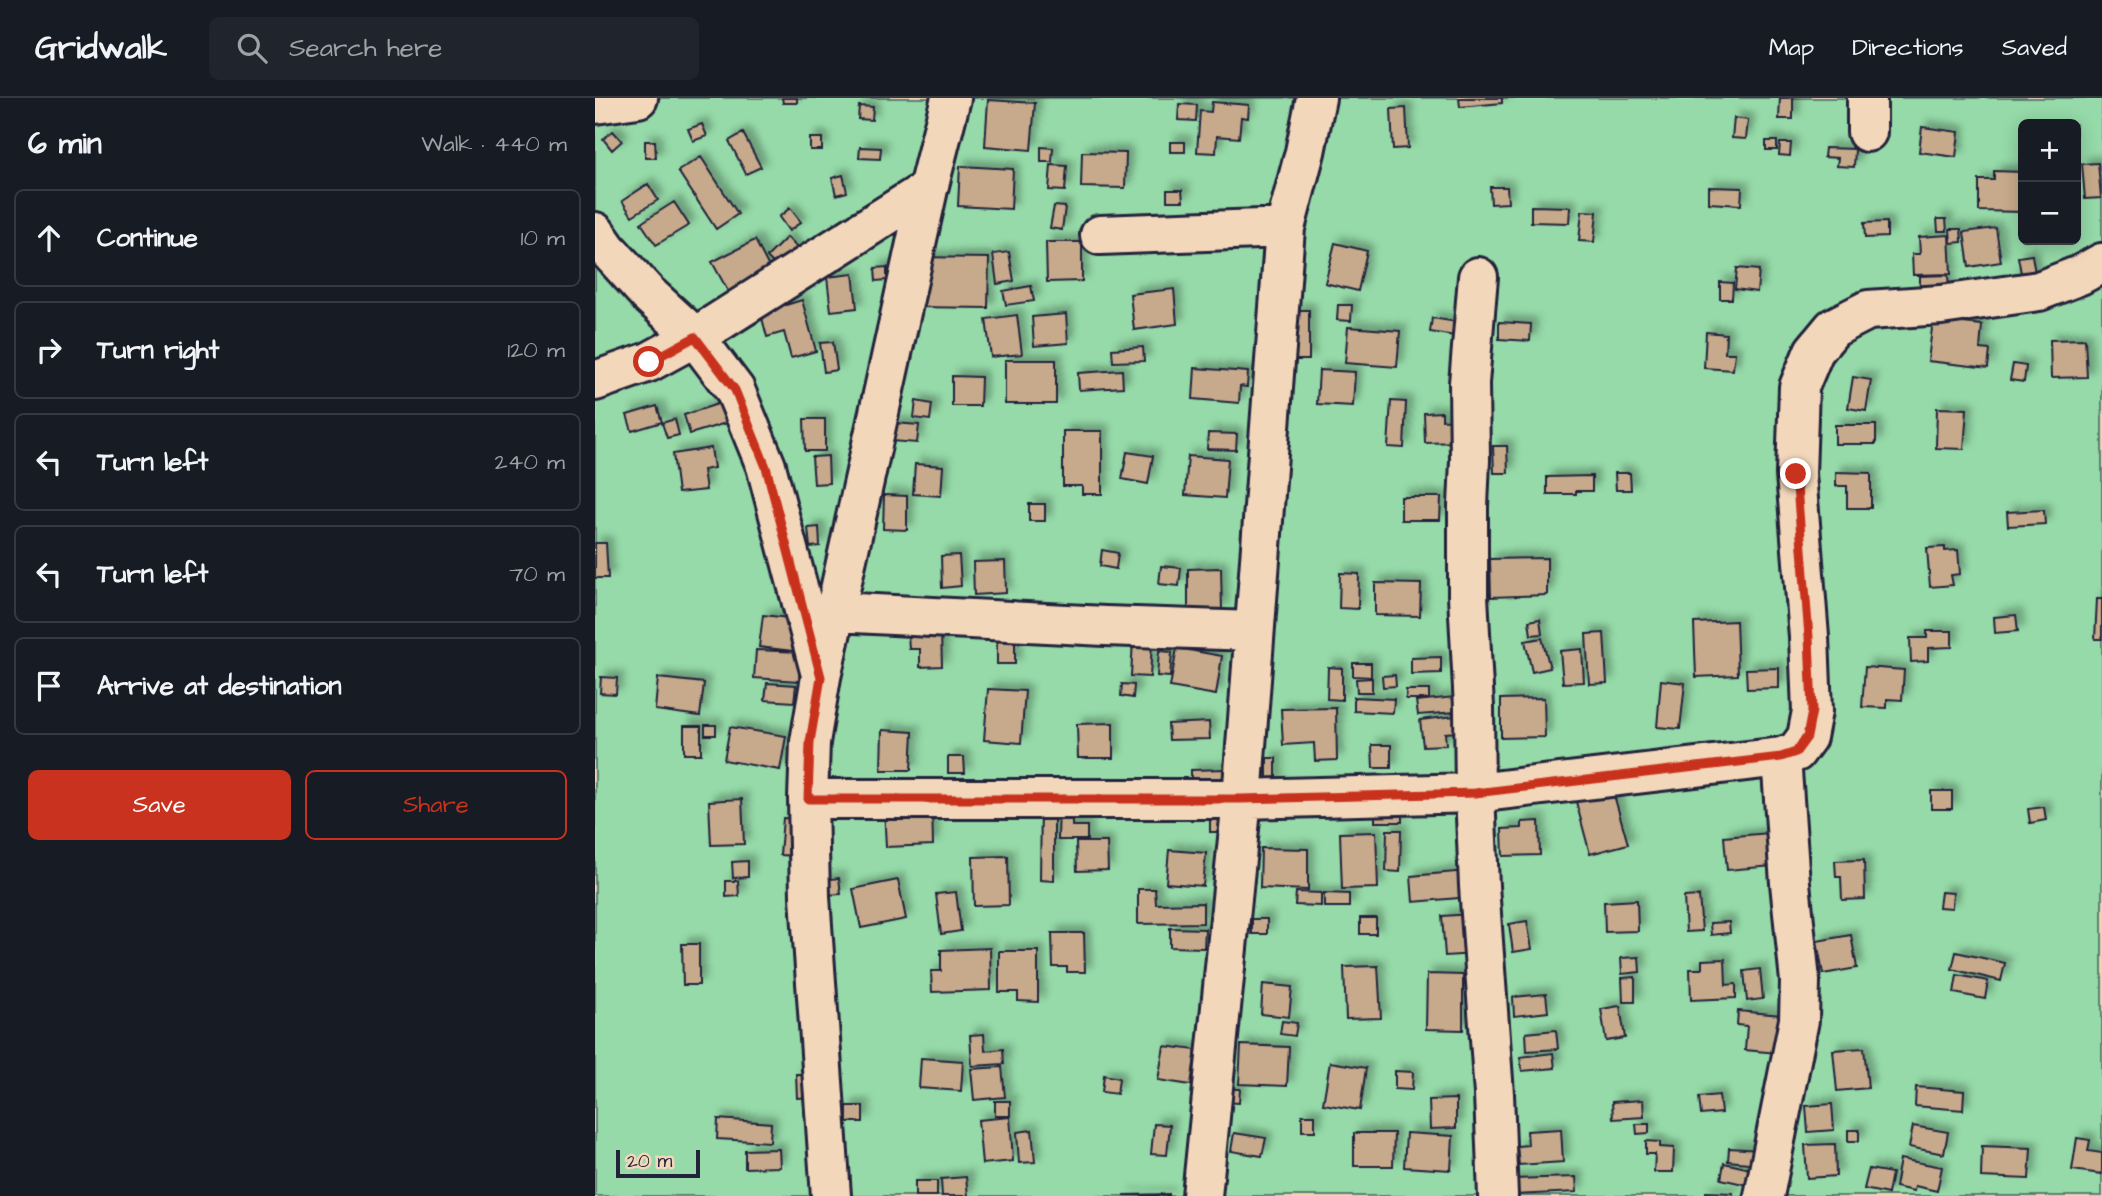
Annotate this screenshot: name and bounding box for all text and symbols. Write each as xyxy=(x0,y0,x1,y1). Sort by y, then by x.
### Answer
search box xyxy=(209,17,699,80)
text: Gridwalk xyxy=(35,25,167,71)
icon: search xyxy=(233,29,271,67)
text: Search here xyxy=(289,30,442,66)
text: Map xyxy=(1769,31,1814,65)
text: Directions xyxy=(1852,31,1964,65)
text: Saved xyxy=(2002,31,2067,65)
map controls xyxy=(2018,119,2081,245)
button: + xyxy=(2018,119,2081,182)
text: 6 min xyxy=(28,123,102,165)
text: Walk · 440 m xyxy=(421,128,567,160)
button: − xyxy=(2018,182,2081,245)
icon: ahead xyxy=(30,219,68,257)
text: Continue xyxy=(97,220,198,256)
text: 10 m xyxy=(520,222,565,254)
icon: right xyxy=(30,331,68,369)
text: Turn right xyxy=(97,332,219,368)
text: 120 m xyxy=(507,334,565,366)
route start xyxy=(633,346,664,377)
icon: left xyxy=(30,443,68,481)
text: Turn left xyxy=(97,444,208,480)
text: 240 m xyxy=(495,446,565,478)
route end xyxy=(1780,458,1811,489)
icon: left xyxy=(30,555,68,593)
text: Turn left xyxy=(97,556,208,592)
text: 70 m xyxy=(509,558,565,590)
icon: arrive xyxy=(30,667,68,705)
text: Arrive at destination xyxy=(97,668,342,704)
button: Save xyxy=(28,770,291,840)
button: Share xyxy=(305,770,567,840)
scale bar xyxy=(616,1147,700,1179)
text: 20 m xyxy=(627,1148,672,1175)

